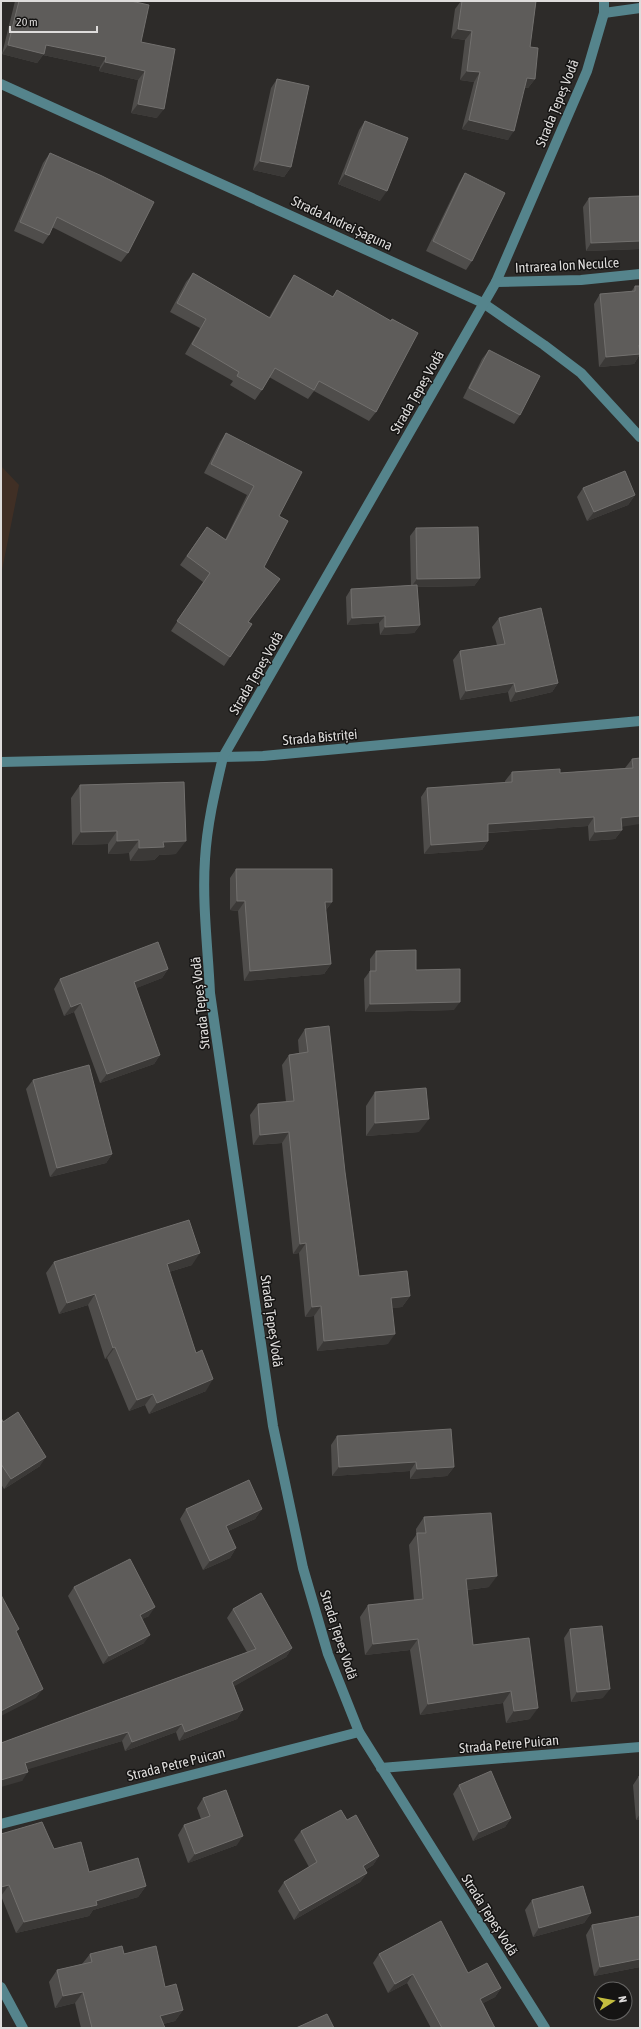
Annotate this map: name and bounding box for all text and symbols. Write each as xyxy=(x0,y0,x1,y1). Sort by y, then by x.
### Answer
scale bar xyxy=(10,8,97,34)
text: 20 m xyxy=(16,15,38,29)
street label: Strada Țepeș Vodă xyxy=(532,57,582,149)
street label: Strada Andrei Șaguna xyxy=(289,193,395,253)
street label: Intrarea Ion Neculce xyxy=(515,254,619,276)
street label: Strada Țepeș Vodă xyxy=(387,348,447,436)
street label: Strada Țepeș Vodă xyxy=(226,629,286,717)
street label: Strada Bistriței xyxy=(282,726,358,748)
street label: Strada Țepeș Vodă xyxy=(187,956,213,1050)
street label: Strada Țepeș Vodă xyxy=(258,1274,286,1368)
street label: Strada Țepeș Vodă xyxy=(317,1588,361,1682)
street label: Strada Petre Puican xyxy=(458,1732,560,1756)
street label: Strada Petre Puican xyxy=(125,1744,227,1784)
street label: Strada Țepeș Vodă xyxy=(459,1871,521,1959)
north arrow xyxy=(593,1981,633,2021)
text: N xyxy=(616,1995,629,2003)

